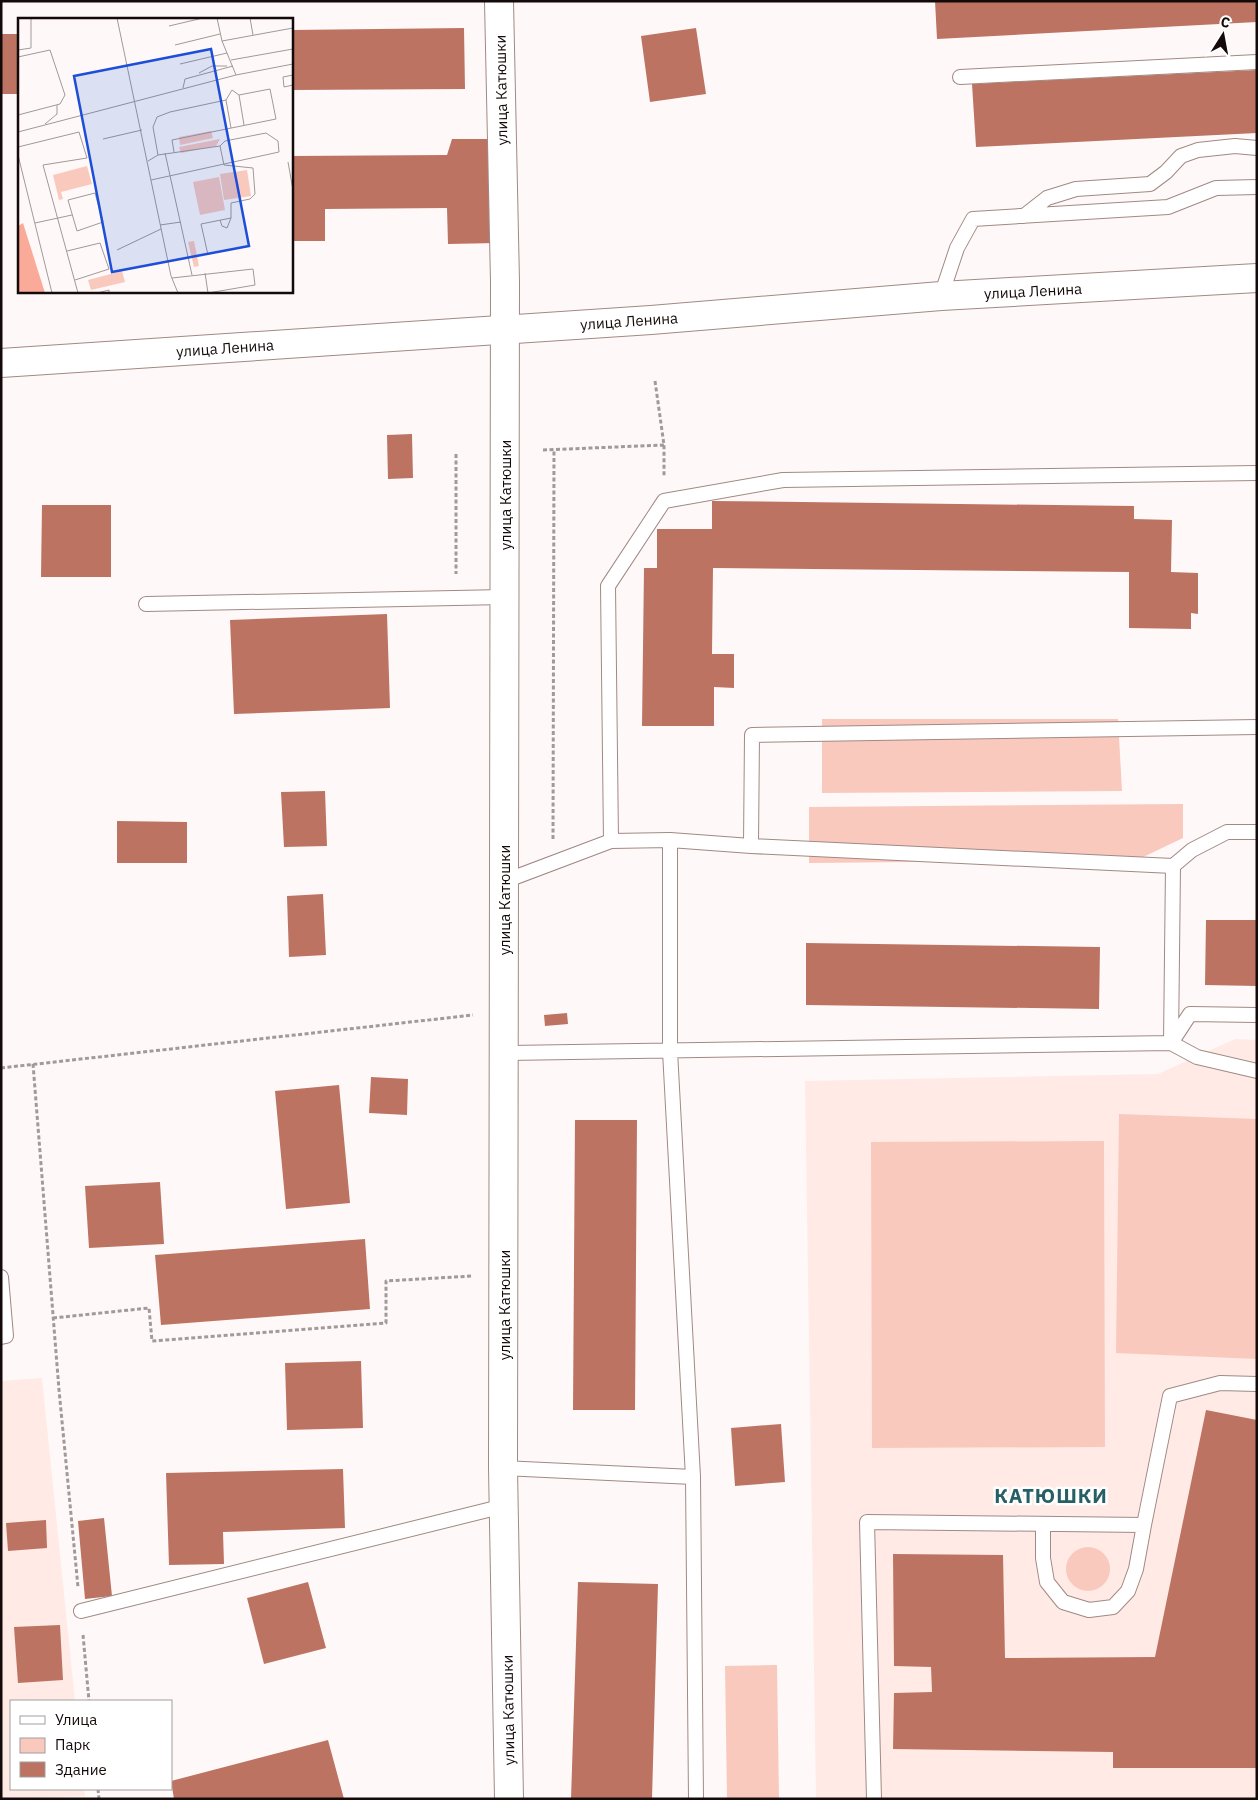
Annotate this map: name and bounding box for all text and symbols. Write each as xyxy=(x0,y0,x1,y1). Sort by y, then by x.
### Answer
north arrow xyxy=(1198,10,1248,60)
text: С xyxy=(1219,13,1232,32)
inset map xyxy=(18,18,292,292)
street label: улица Катюшки xyxy=(491,35,511,145)
street label: улица Ленина xyxy=(984,279,1082,303)
street label: улица Ленина xyxy=(579,308,679,334)
street label: улица Ленина xyxy=(175,335,275,361)
street label: улица Катюшки xyxy=(496,440,515,550)
street label: улица Катюшки xyxy=(495,845,514,955)
street label: улица Катюшки xyxy=(495,1250,514,1360)
district label: КАТЮШКИ xyxy=(994,1482,1108,1509)
street label: улица Катюшки xyxy=(498,1655,518,1765)
legend xyxy=(10,1700,172,1790)
text: Улица xyxy=(55,1710,97,1729)
text: Парк xyxy=(55,1735,90,1754)
text: Здание xyxy=(55,1760,107,1779)

